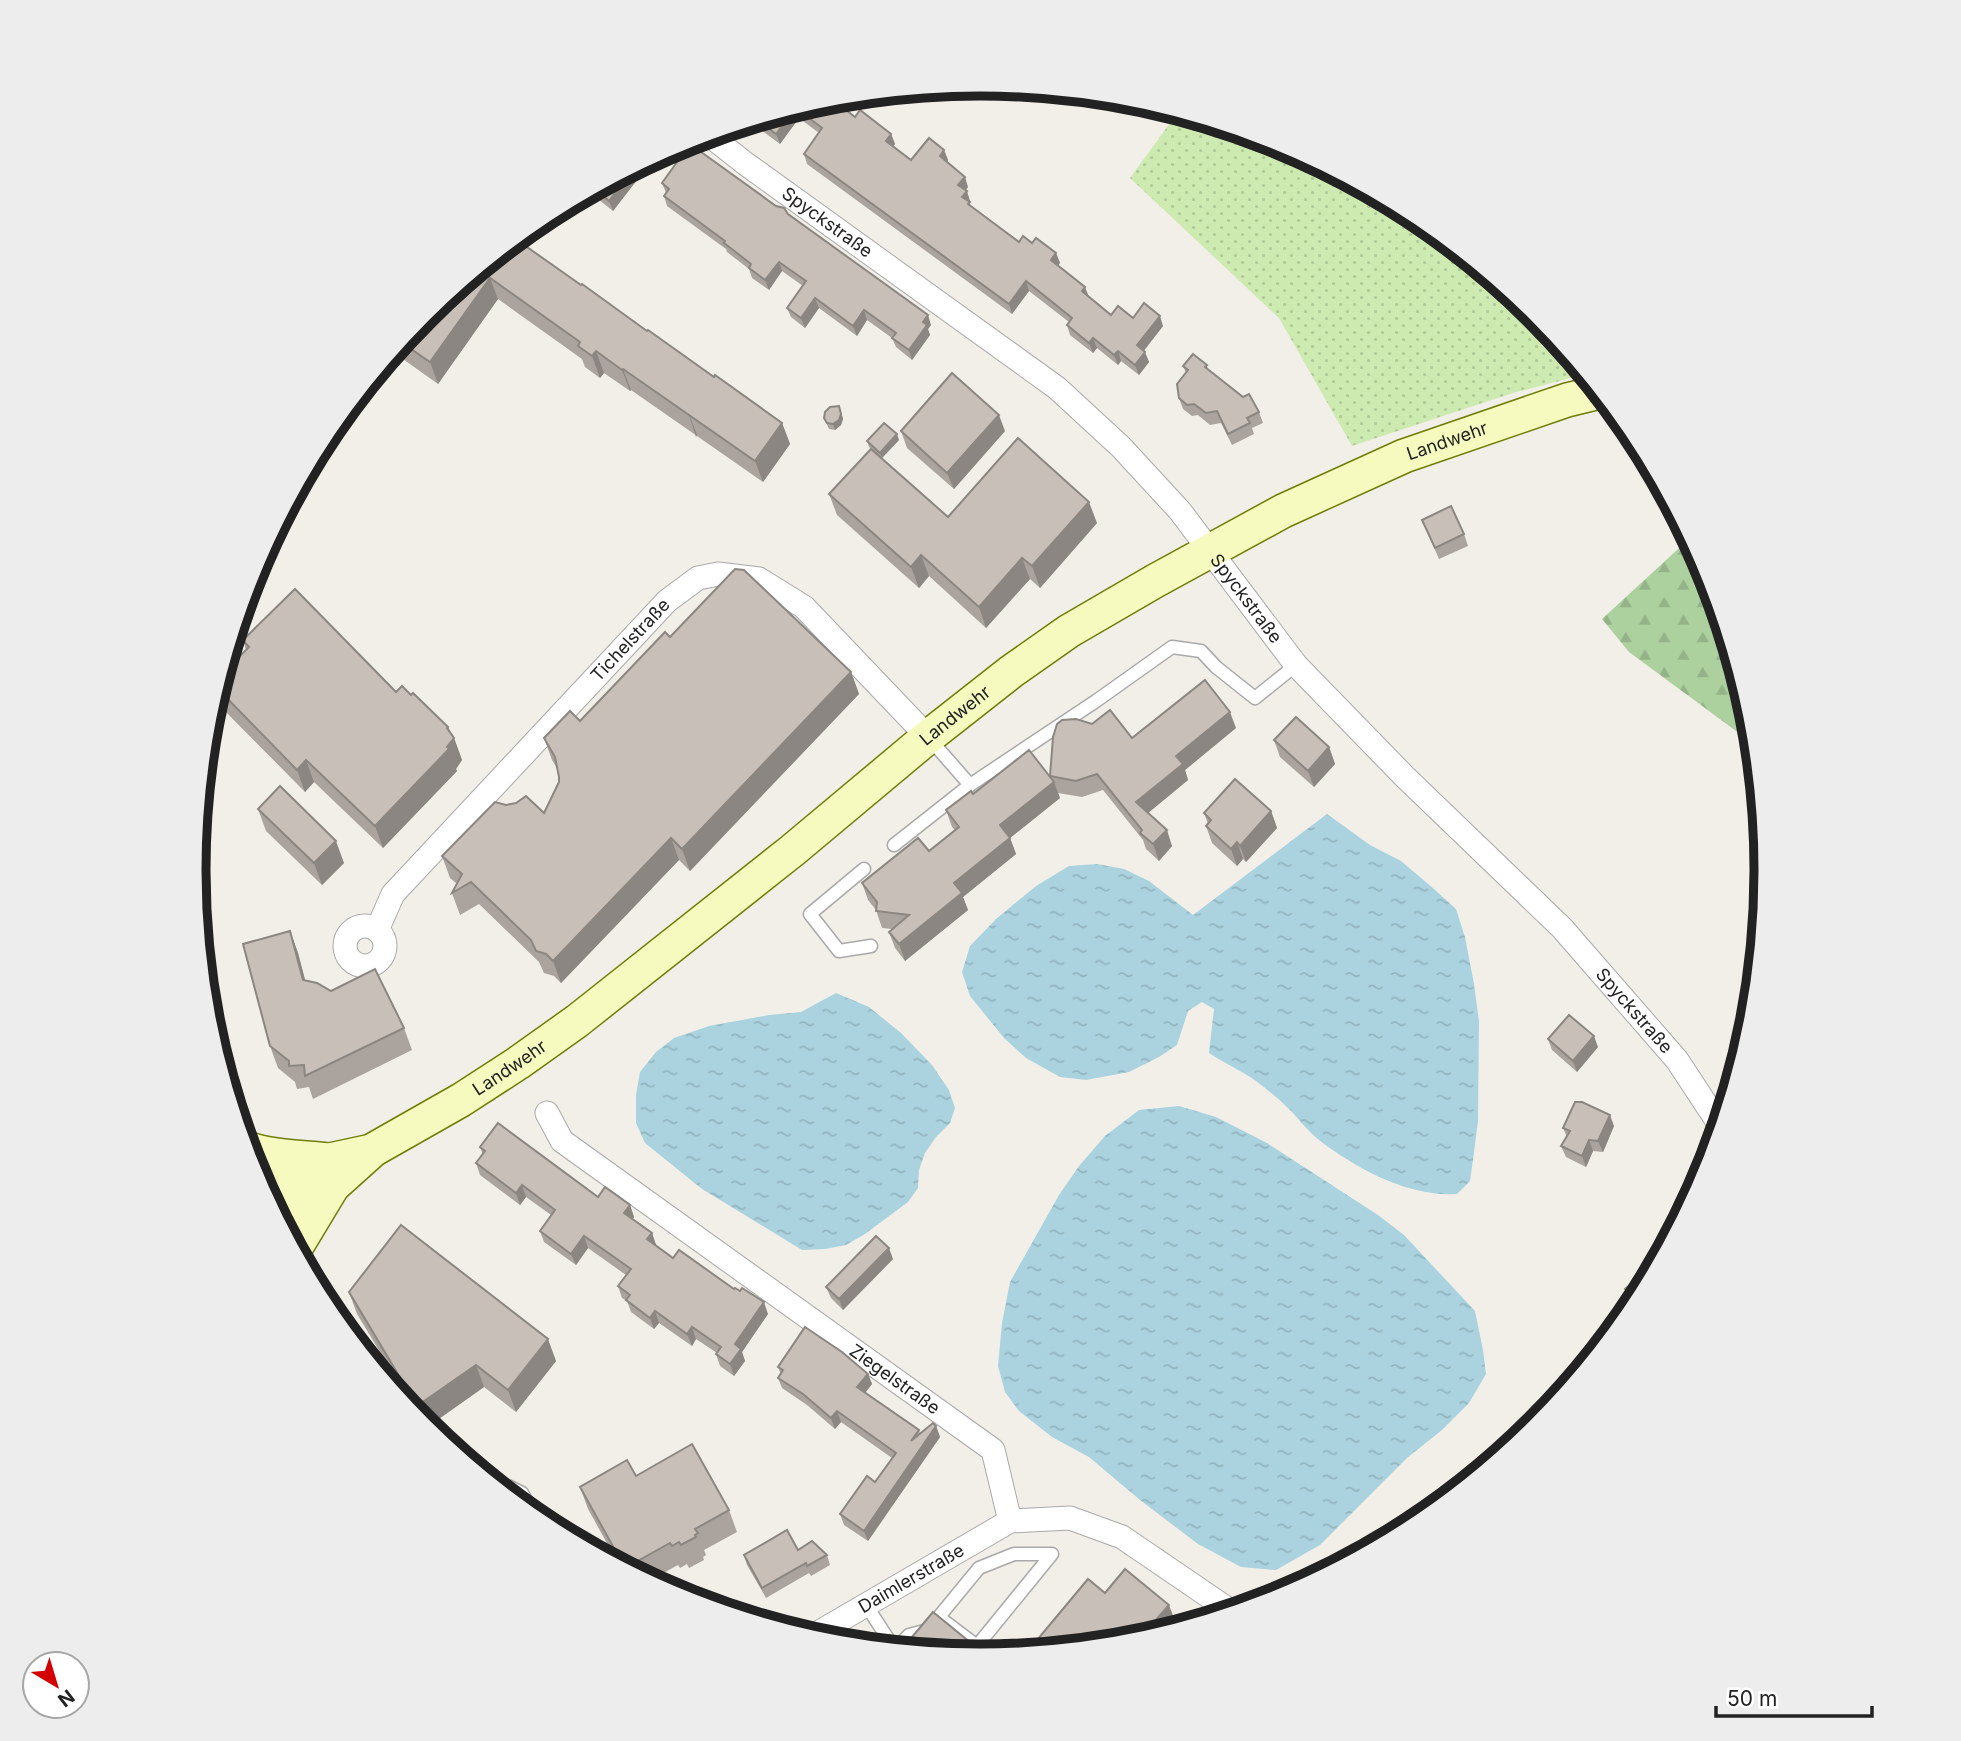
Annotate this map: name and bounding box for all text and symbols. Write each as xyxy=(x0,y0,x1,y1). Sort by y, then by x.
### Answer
street label: Spyckstraße xyxy=(778,183,877,262)
street label: Landwehr xyxy=(1404,417,1491,464)
street label: Spyckstraße xyxy=(1206,550,1287,647)
street label: Tichelstraße xyxy=(586,594,674,686)
street label: Landwehr xyxy=(915,681,995,750)
street label: Spyckstraße xyxy=(1592,964,1677,1057)
street label: Landwehr xyxy=(469,1035,551,1100)
street label: Ziegelstraße xyxy=(846,1340,944,1418)
street label: Daimlerstraße xyxy=(854,1539,968,1617)
north arrow xyxy=(21,1650,91,1720)
scale bar xyxy=(1716,1674,1872,1718)
text: N xyxy=(53,1684,79,1712)
text: 50 m xyxy=(1727,1686,1777,1711)

